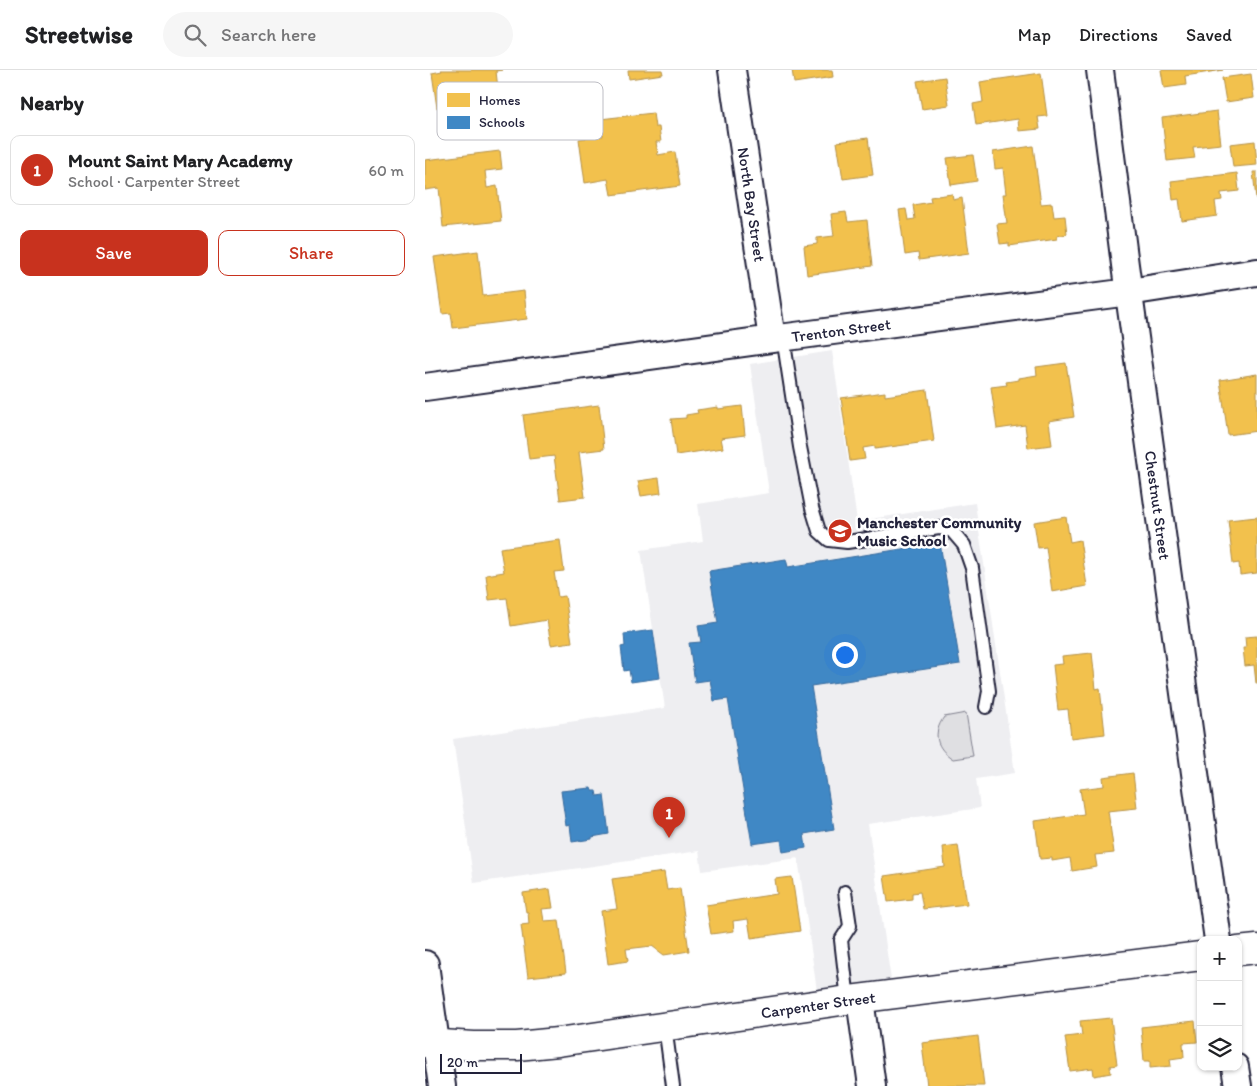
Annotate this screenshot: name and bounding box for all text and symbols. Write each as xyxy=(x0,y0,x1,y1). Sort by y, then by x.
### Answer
search box xyxy=(163,12,513,57)
text: Streetwise xyxy=(25,20,133,49)
icon: search xyxy=(181,21,209,49)
text: Search here xyxy=(221,23,316,46)
text: Map xyxy=(1018,24,1051,46)
text: Directions xyxy=(1079,24,1158,46)
text: Saved xyxy=(1186,24,1232,46)
legend xyxy=(437,82,603,140)
text: Nearby xyxy=(20,90,84,115)
text: Homes xyxy=(479,92,521,109)
text: Schools xyxy=(479,114,525,131)
street label: North Bay Street xyxy=(734,146,769,263)
text: Mount Saint Mary Academy xyxy=(68,149,292,172)
text: 1 xyxy=(33,161,41,180)
text: 60 m xyxy=(369,161,404,180)
text: School · Carpenter Street xyxy=(68,172,240,191)
button: Save xyxy=(20,230,208,276)
button: Share xyxy=(218,230,405,276)
street label: Trenton Street xyxy=(790,314,892,346)
street label: Chestnut Street xyxy=(1141,450,1174,561)
place label: Manchester Community Music School xyxy=(857,513,1022,550)
school or university icon: Manchester Community Music School xyxy=(827,518,853,544)
your location xyxy=(832,642,858,668)
pin: 1 xyxy=(653,797,685,838)
map controls xyxy=(1197,936,1242,1071)
button: + xyxy=(1197,936,1242,981)
button: − xyxy=(1197,981,1242,1026)
street label: Carpenter Street xyxy=(760,988,877,1023)
button: layers xyxy=(1197,1026,1242,1071)
scale bar xyxy=(440,1051,523,1074)
text: 20 m xyxy=(447,1054,478,1071)

